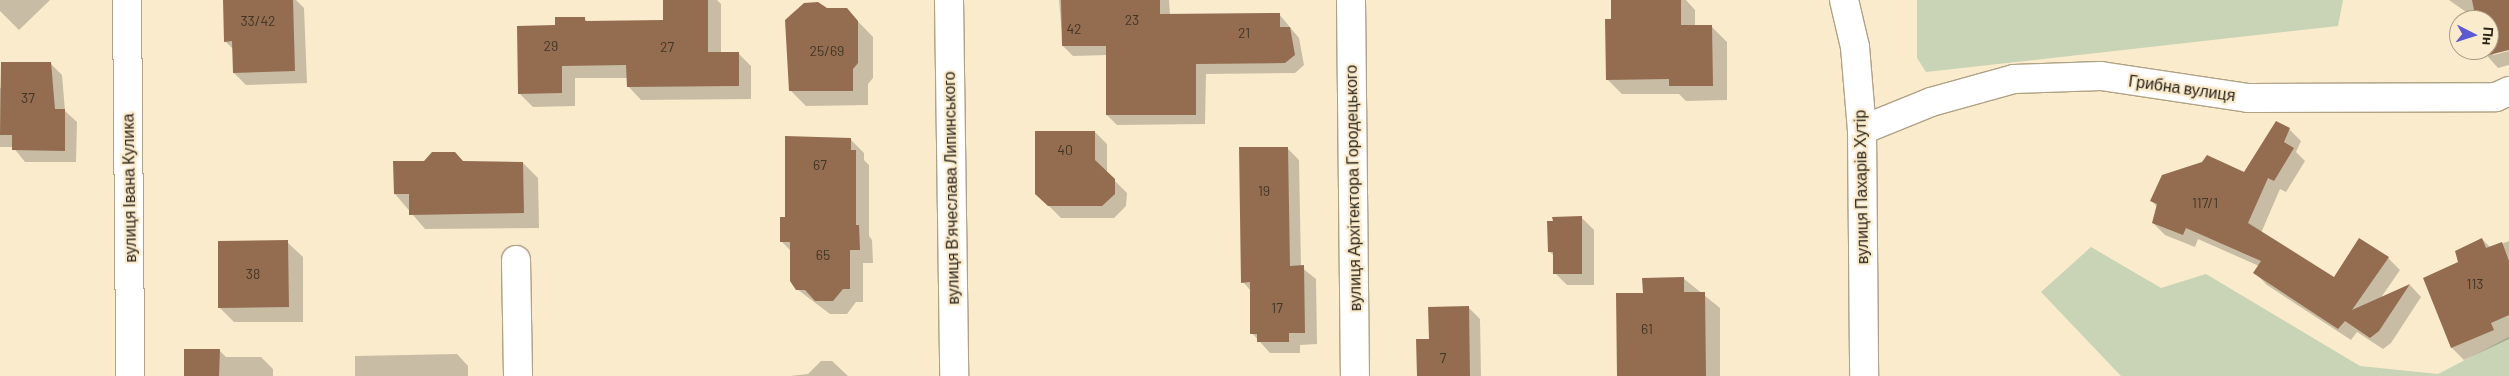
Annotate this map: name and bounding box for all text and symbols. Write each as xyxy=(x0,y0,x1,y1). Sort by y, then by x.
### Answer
north arrow xyxy=(2449,10,2499,60)
house number: 23 xyxy=(1125,12,1139,28)
house number: 33/42 xyxy=(240,13,276,29)
house number: 42 xyxy=(1066,21,1082,37)
house number: 21 xyxy=(1238,25,1250,41)
text: Пн xyxy=(2479,26,2498,46)
house number: 29 xyxy=(544,38,558,54)
house number: 27 xyxy=(660,39,674,55)
house number: 25/69 xyxy=(810,43,844,59)
street label: вулиця Архітектора Городецького xyxy=(1341,65,1365,311)
street label: вулиця Вʼячеслава Липинського xyxy=(939,71,963,305)
street label: Грибна вулиця xyxy=(2127,71,2237,105)
house number: 37 xyxy=(21,90,35,106)
street label: вулиця Пахарів Хутір xyxy=(1850,110,1872,264)
street label: вулиця Івана Кулика xyxy=(118,113,140,263)
house number: 40 xyxy=(1057,142,1073,158)
house number: 67 xyxy=(813,157,827,173)
house number: 19 xyxy=(1258,183,1270,199)
house number: 117/1 xyxy=(2192,195,2218,211)
house number: 65 xyxy=(816,247,830,263)
house number: 38 xyxy=(246,266,260,282)
house number: 113 xyxy=(2466,276,2484,292)
house number: 17 xyxy=(1271,300,1283,316)
house number: 61 xyxy=(1641,321,1653,337)
house number: 7 xyxy=(1440,350,1446,366)

